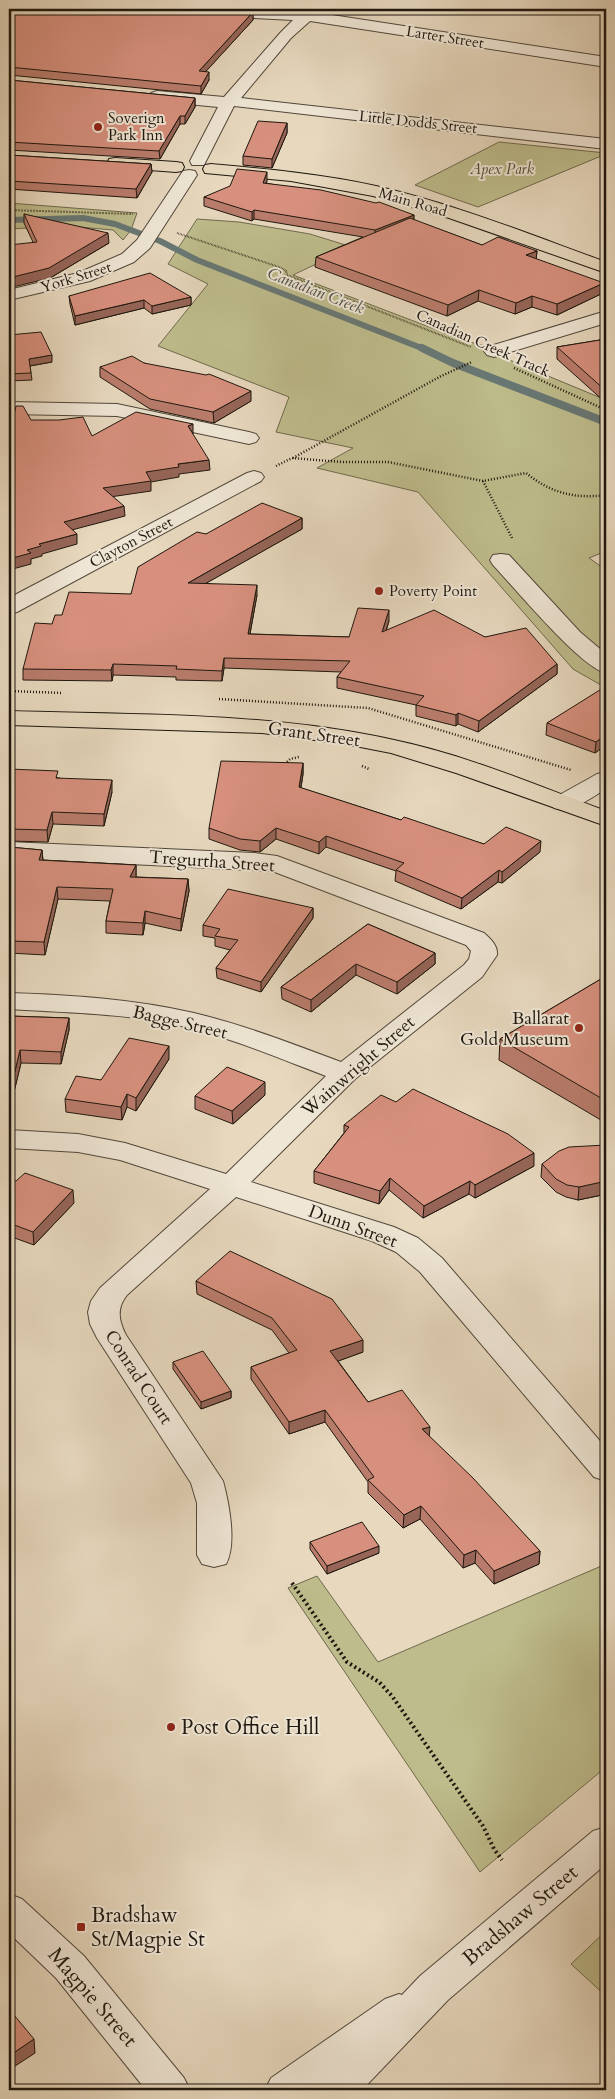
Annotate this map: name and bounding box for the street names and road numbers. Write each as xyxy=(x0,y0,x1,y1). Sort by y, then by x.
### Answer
street label: Larter Street xyxy=(405,21,485,53)
street label: Little Dodds Street xyxy=(358,106,478,138)
street label: Main Road xyxy=(376,183,450,221)
street label: York Street xyxy=(38,257,114,297)
street label: Canadian Creek Track xyxy=(413,304,553,382)
street label: Clayton Street xyxy=(86,512,176,572)
street label: Grant Street xyxy=(266,716,362,753)
street label: Tregurtha Street xyxy=(148,845,276,878)
street label: Bagge Street xyxy=(130,999,230,1046)
street label: Wainwright Street xyxy=(295,1010,421,1123)
street label: Dunn Street xyxy=(305,1199,401,1254)
street label: Conrad Court xyxy=(99,1325,179,1430)
street label: Bradshaw Street xyxy=(456,1858,585,1972)
street label: Magpie Street xyxy=(41,1941,144,2054)

